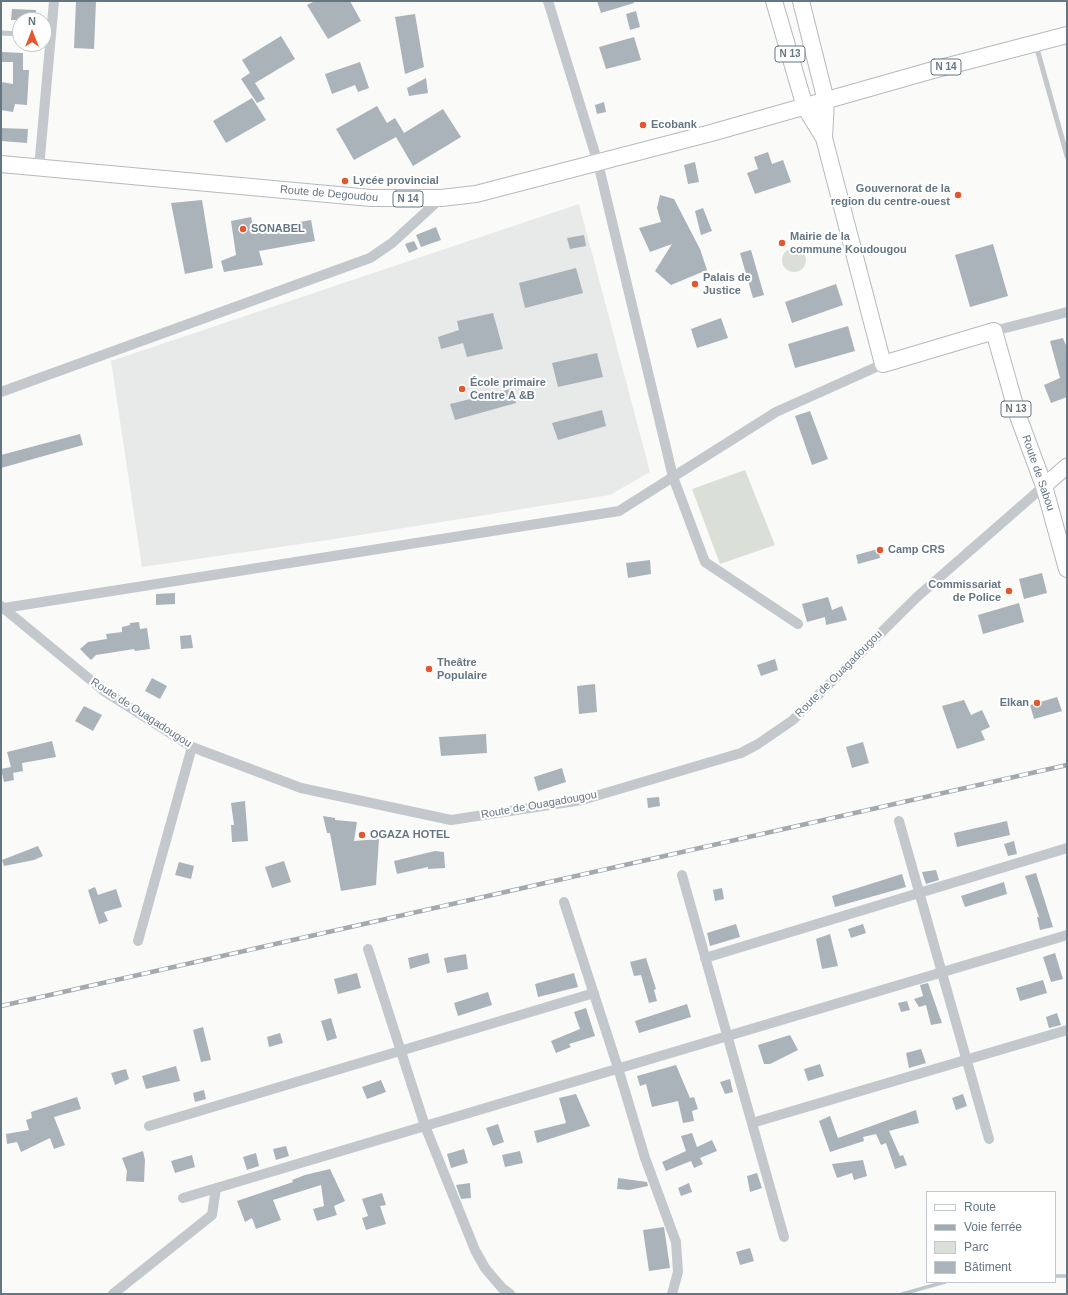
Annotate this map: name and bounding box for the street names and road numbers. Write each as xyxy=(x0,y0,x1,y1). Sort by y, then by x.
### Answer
road number: N 13 xyxy=(775,46,805,62)
road number: N 14 xyxy=(931,59,961,75)
street label: Route de Degoudou xyxy=(279,183,379,205)
road number: N 14 xyxy=(393,191,423,207)
road number: N 13 xyxy=(1001,401,1031,417)
street label: Route de Sabou xyxy=(1019,433,1057,513)
street label: Route de Ouagadougou xyxy=(793,628,885,720)
street label: Route de Ouagadougou xyxy=(88,675,194,751)
street label: Route de Ouagadougou xyxy=(480,788,598,822)

